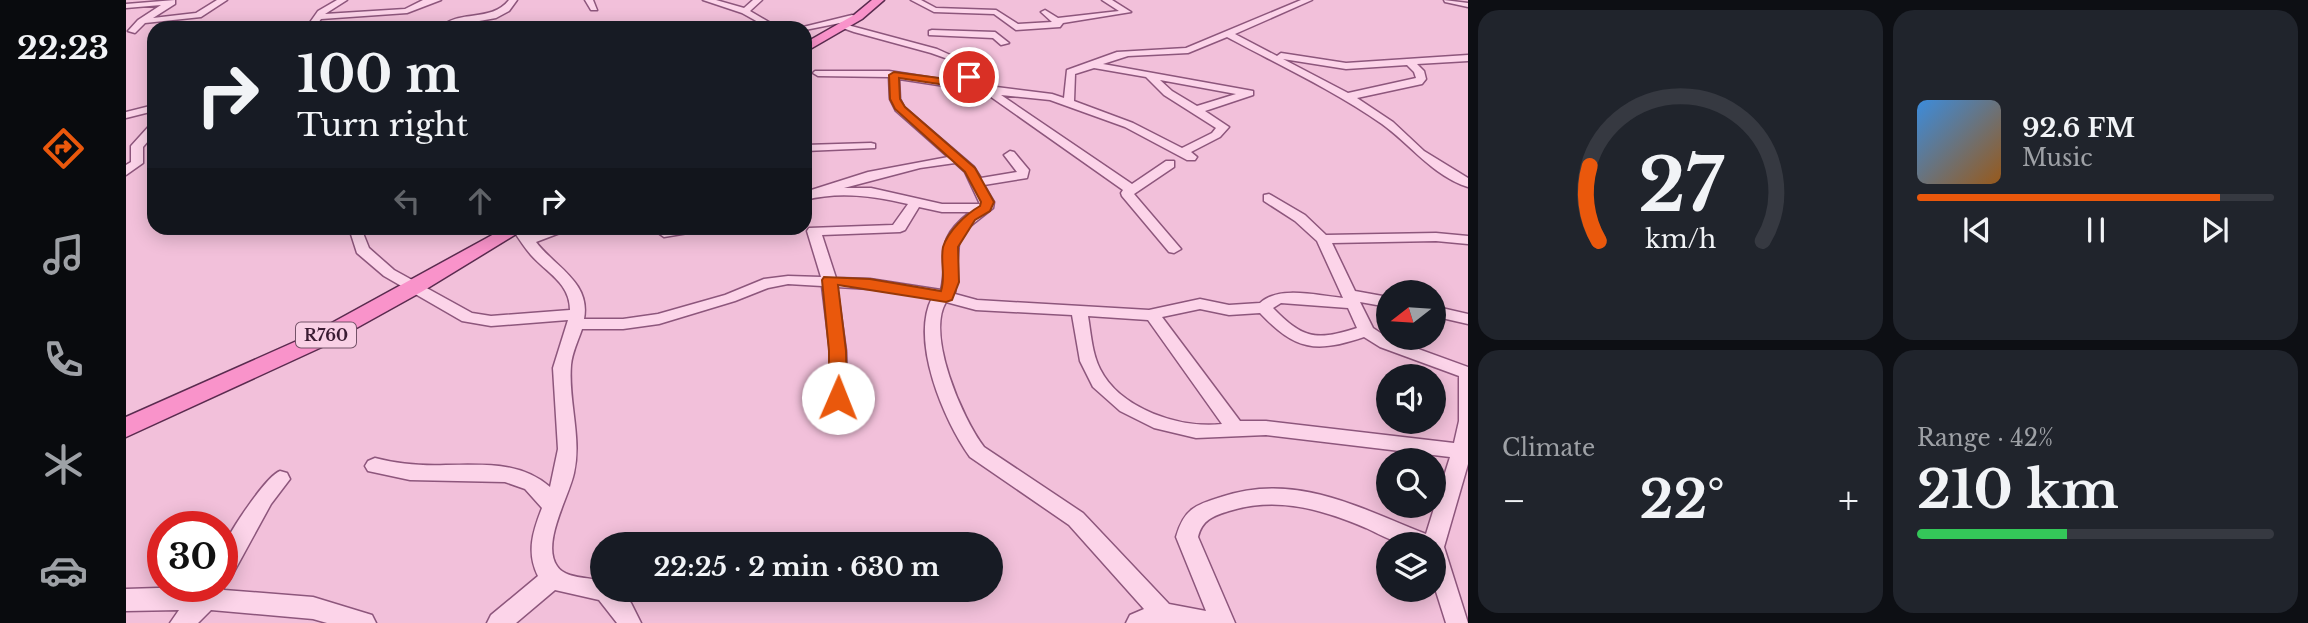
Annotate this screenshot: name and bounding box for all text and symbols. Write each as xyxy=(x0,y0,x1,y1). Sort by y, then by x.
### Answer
text: 22:23 xyxy=(17,28,109,68)
text: 100 m xyxy=(297,44,460,105)
pin xyxy=(939,47,999,107)
icon: right xyxy=(182,49,273,140)
icon: arrive xyxy=(950,58,988,96)
text: Turn right xyxy=(297,105,468,145)
text: 92.6 FM xyxy=(2022,112,2135,144)
icon: directions xyxy=(39,124,88,173)
text: 27 xyxy=(1638,140,1724,231)
text: Music xyxy=(2022,144,2093,172)
icon: left xyxy=(388,182,426,220)
icon: ahead xyxy=(461,182,499,220)
icon: right xyxy=(534,182,572,220)
icon: previous xyxy=(1958,211,1996,249)
icon: pause xyxy=(2077,211,2115,249)
icon: next xyxy=(2196,211,2234,249)
text: km/h xyxy=(1645,224,1716,255)
icon: music xyxy=(39,230,88,279)
north arrow xyxy=(1376,280,1446,350)
map controls xyxy=(1376,280,1446,602)
road number: R760 xyxy=(296,322,356,348)
icon: phone xyxy=(39,335,88,384)
position arrow xyxy=(801,361,875,435)
button: sound xyxy=(1376,364,1446,434)
text: Range · 42% xyxy=(1917,424,2053,452)
text: Climate xyxy=(1502,434,1595,462)
icon: climate xyxy=(39,440,88,489)
button: search xyxy=(1376,448,1446,518)
text: 210 km xyxy=(1917,458,2119,522)
text: 22° xyxy=(1640,468,1725,532)
text: − xyxy=(1502,477,1526,524)
text: + xyxy=(1838,477,1859,524)
speed limit sign: 30 xyxy=(147,511,238,602)
button: layers xyxy=(1376,532,1446,602)
icon: car xyxy=(39,546,88,595)
text: 22:25 · 2 min · 630 m xyxy=(653,551,940,583)

